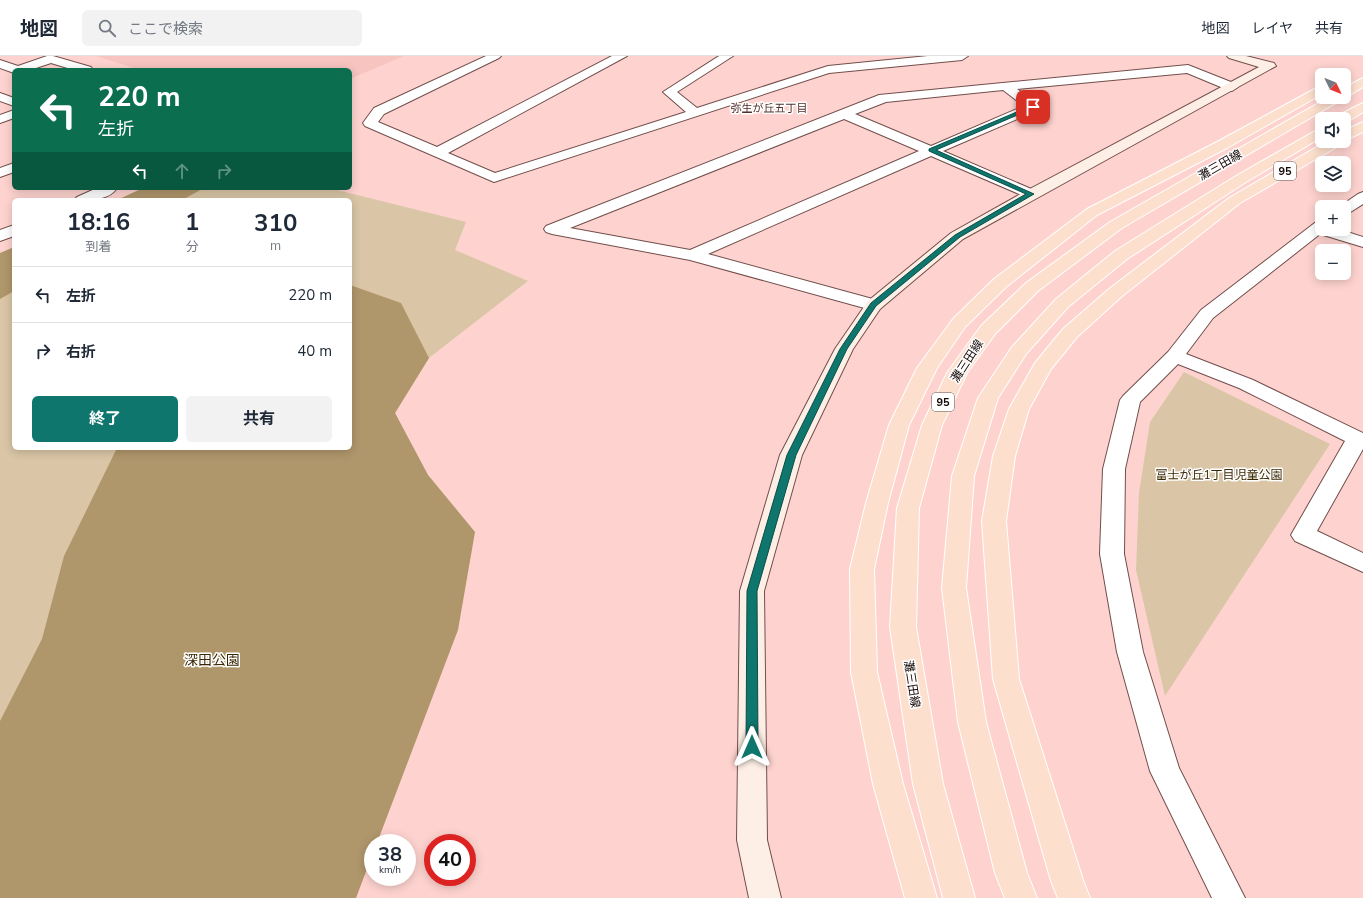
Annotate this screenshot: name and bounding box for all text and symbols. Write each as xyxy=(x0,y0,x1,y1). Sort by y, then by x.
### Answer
search box xyxy=(82,10,362,46)
text: 地図 xyxy=(20,16,58,42)
icon: search xyxy=(96,17,118,39)
text: ここで検索 xyxy=(128,19,203,39)
text: 地図 xyxy=(1201,19,1229,38)
text: レイヤ xyxy=(1251,19,1293,38)
text: 共有 xyxy=(1315,19,1343,38)
north arrow xyxy=(1315,68,1351,104)
map controls xyxy=(1315,68,1351,280)
text: 220 m xyxy=(98,78,181,116)
icon: left xyxy=(32,84,84,136)
pin xyxy=(1016,90,1050,124)
icon: arrive xyxy=(1022,96,1044,118)
district label: 弥生が丘五丁目 xyxy=(731,101,808,116)
button: sound xyxy=(1315,112,1351,148)
text: 左折 xyxy=(98,117,134,141)
street label: 灘三田線 xyxy=(1195,146,1245,184)
button: layers xyxy=(1315,156,1351,192)
icon: left xyxy=(129,160,151,182)
icon: ahead xyxy=(171,160,193,182)
icon: right xyxy=(213,160,235,182)
road number: 95 xyxy=(1274,162,1296,180)
button: + xyxy=(1315,200,1351,236)
text: 18:16 xyxy=(67,206,130,238)
text: 1 xyxy=(185,206,199,238)
text: 310 xyxy=(254,207,297,239)
text: m xyxy=(270,237,281,255)
text: 到着 xyxy=(85,238,111,256)
text: 分 xyxy=(186,238,199,256)
button: − xyxy=(1315,244,1351,280)
icon: left xyxy=(32,284,54,306)
text: 220 m xyxy=(288,285,332,305)
text: 左折 xyxy=(66,286,96,306)
street label: 灘三田線 xyxy=(947,337,987,385)
icon: right xyxy=(32,340,54,362)
text: 40 m xyxy=(297,341,332,361)
text: 右折 xyxy=(66,342,96,362)
road number: 95 xyxy=(932,393,954,411)
button: 終了 xyxy=(32,396,178,442)
button: 共有 xyxy=(186,396,332,442)
park label: 富士が丘1丁目児童公園 xyxy=(1155,467,1283,483)
park label: 深田公園 xyxy=(184,651,240,670)
street label: 灘三田線 xyxy=(900,659,924,709)
position arrow xyxy=(731,726,773,768)
speed limit sign: 40 xyxy=(424,834,476,886)
text: 38 xyxy=(378,841,402,868)
text: km/h xyxy=(379,863,401,877)

